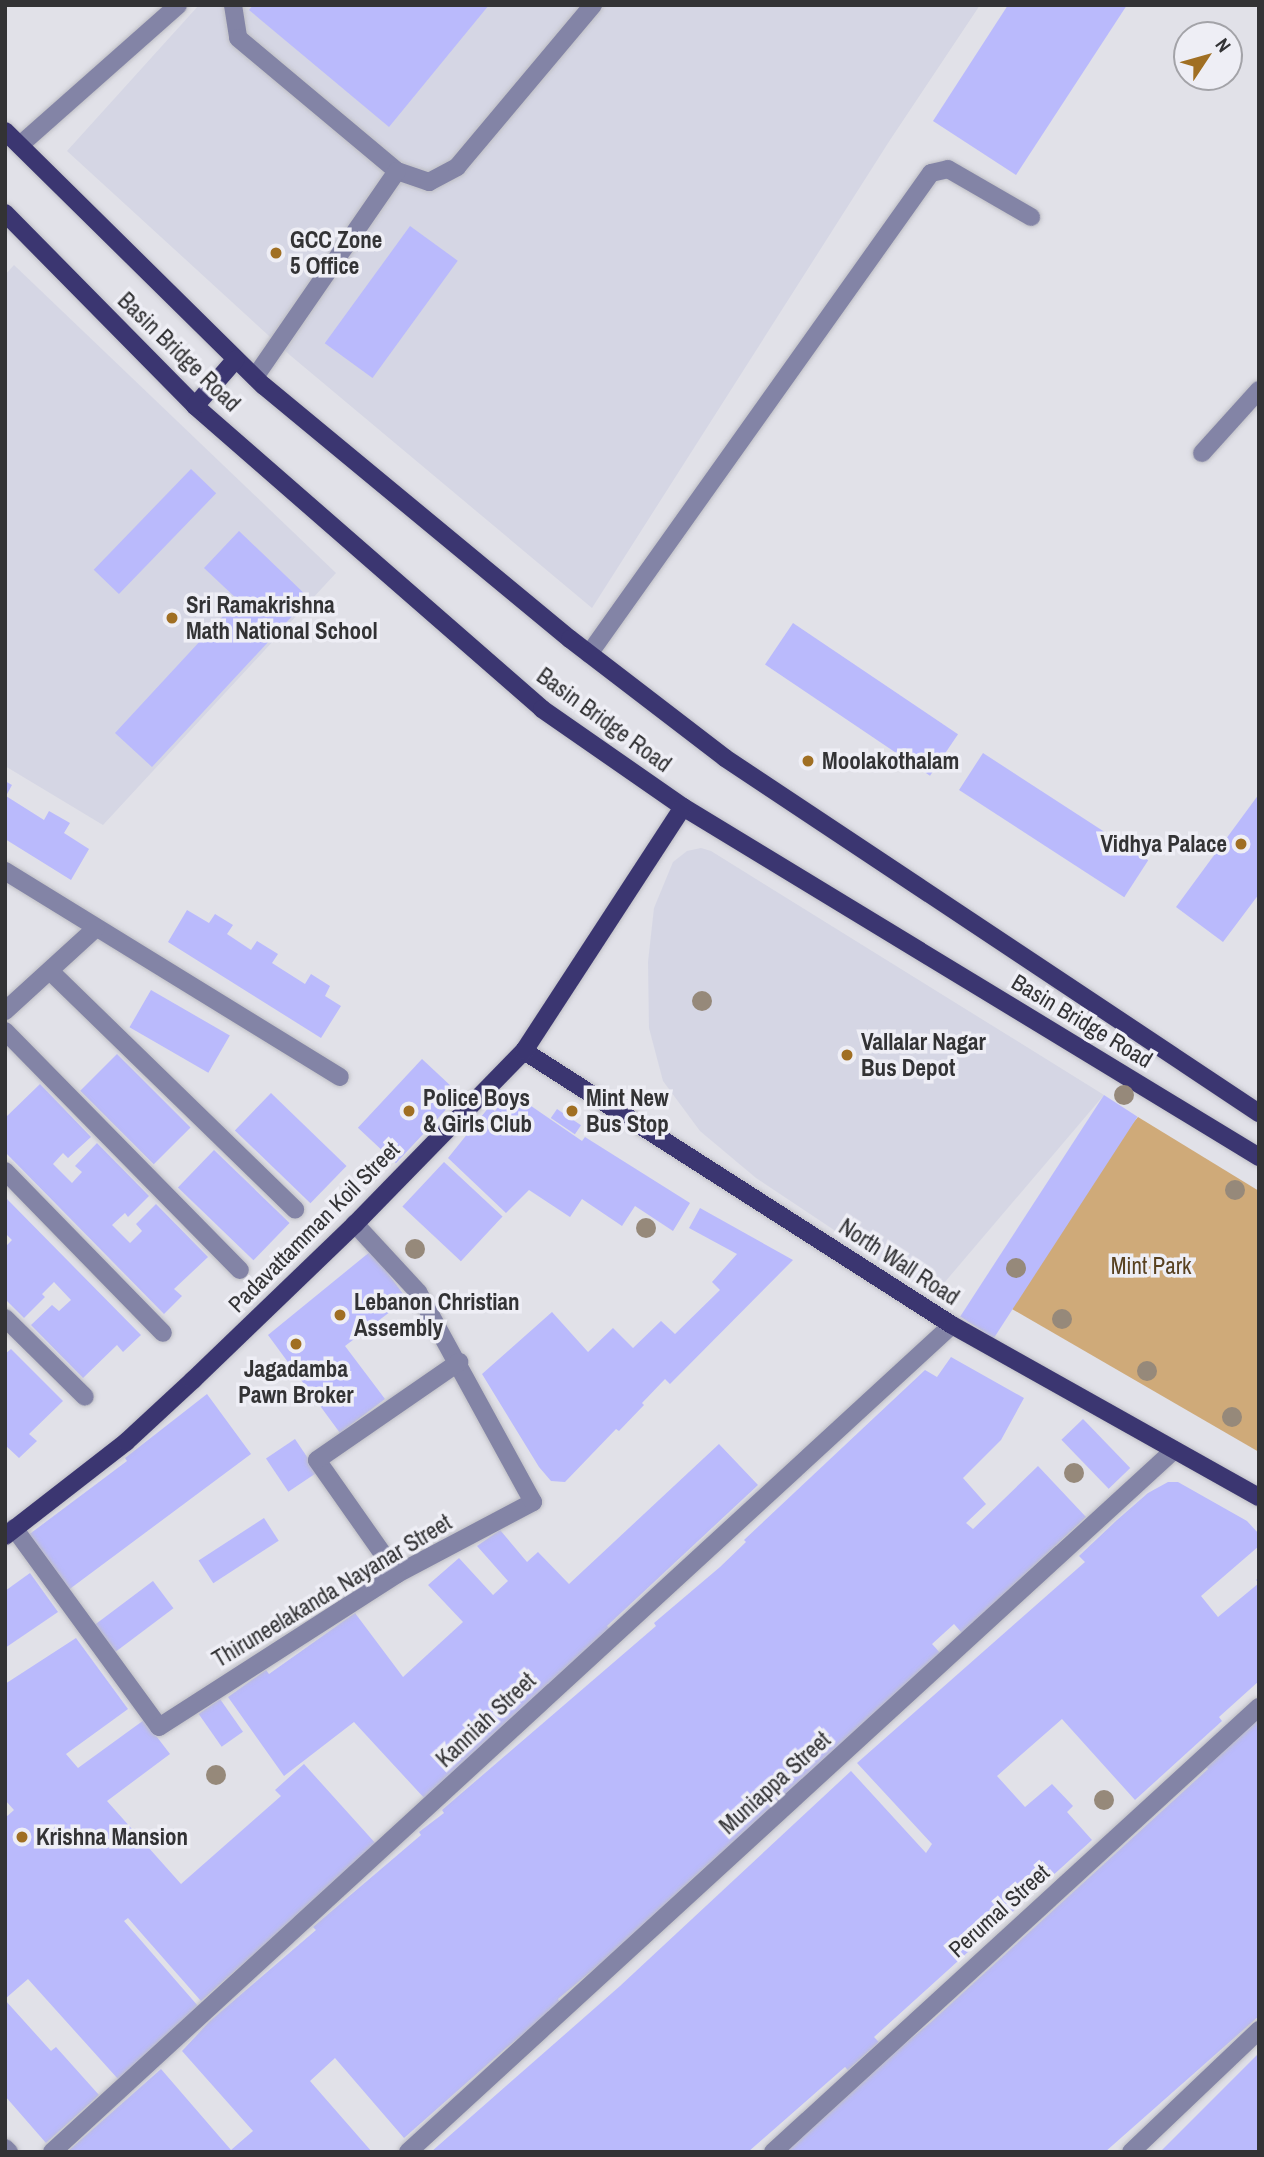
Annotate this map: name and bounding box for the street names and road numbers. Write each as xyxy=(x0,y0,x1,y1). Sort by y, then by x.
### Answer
street label: Basin Bridge Road xyxy=(112,287,246,417)
street label: Basin Bridge Road xyxy=(531,662,677,778)
street label: Basin Bridge Road xyxy=(1007,968,1157,1074)
street label: Padavattamman Koil Street xyxy=(223,1136,405,1318)
street label: North Wall Road xyxy=(834,1213,964,1311)
street label: Thiruneelakanda Nayanar Street xyxy=(208,1509,456,1673)
street label: Kanniah Street xyxy=(431,1667,541,1773)
street label: Muniappa Street xyxy=(714,1726,836,1840)
street label: Perumal Street xyxy=(943,1859,1055,1963)

